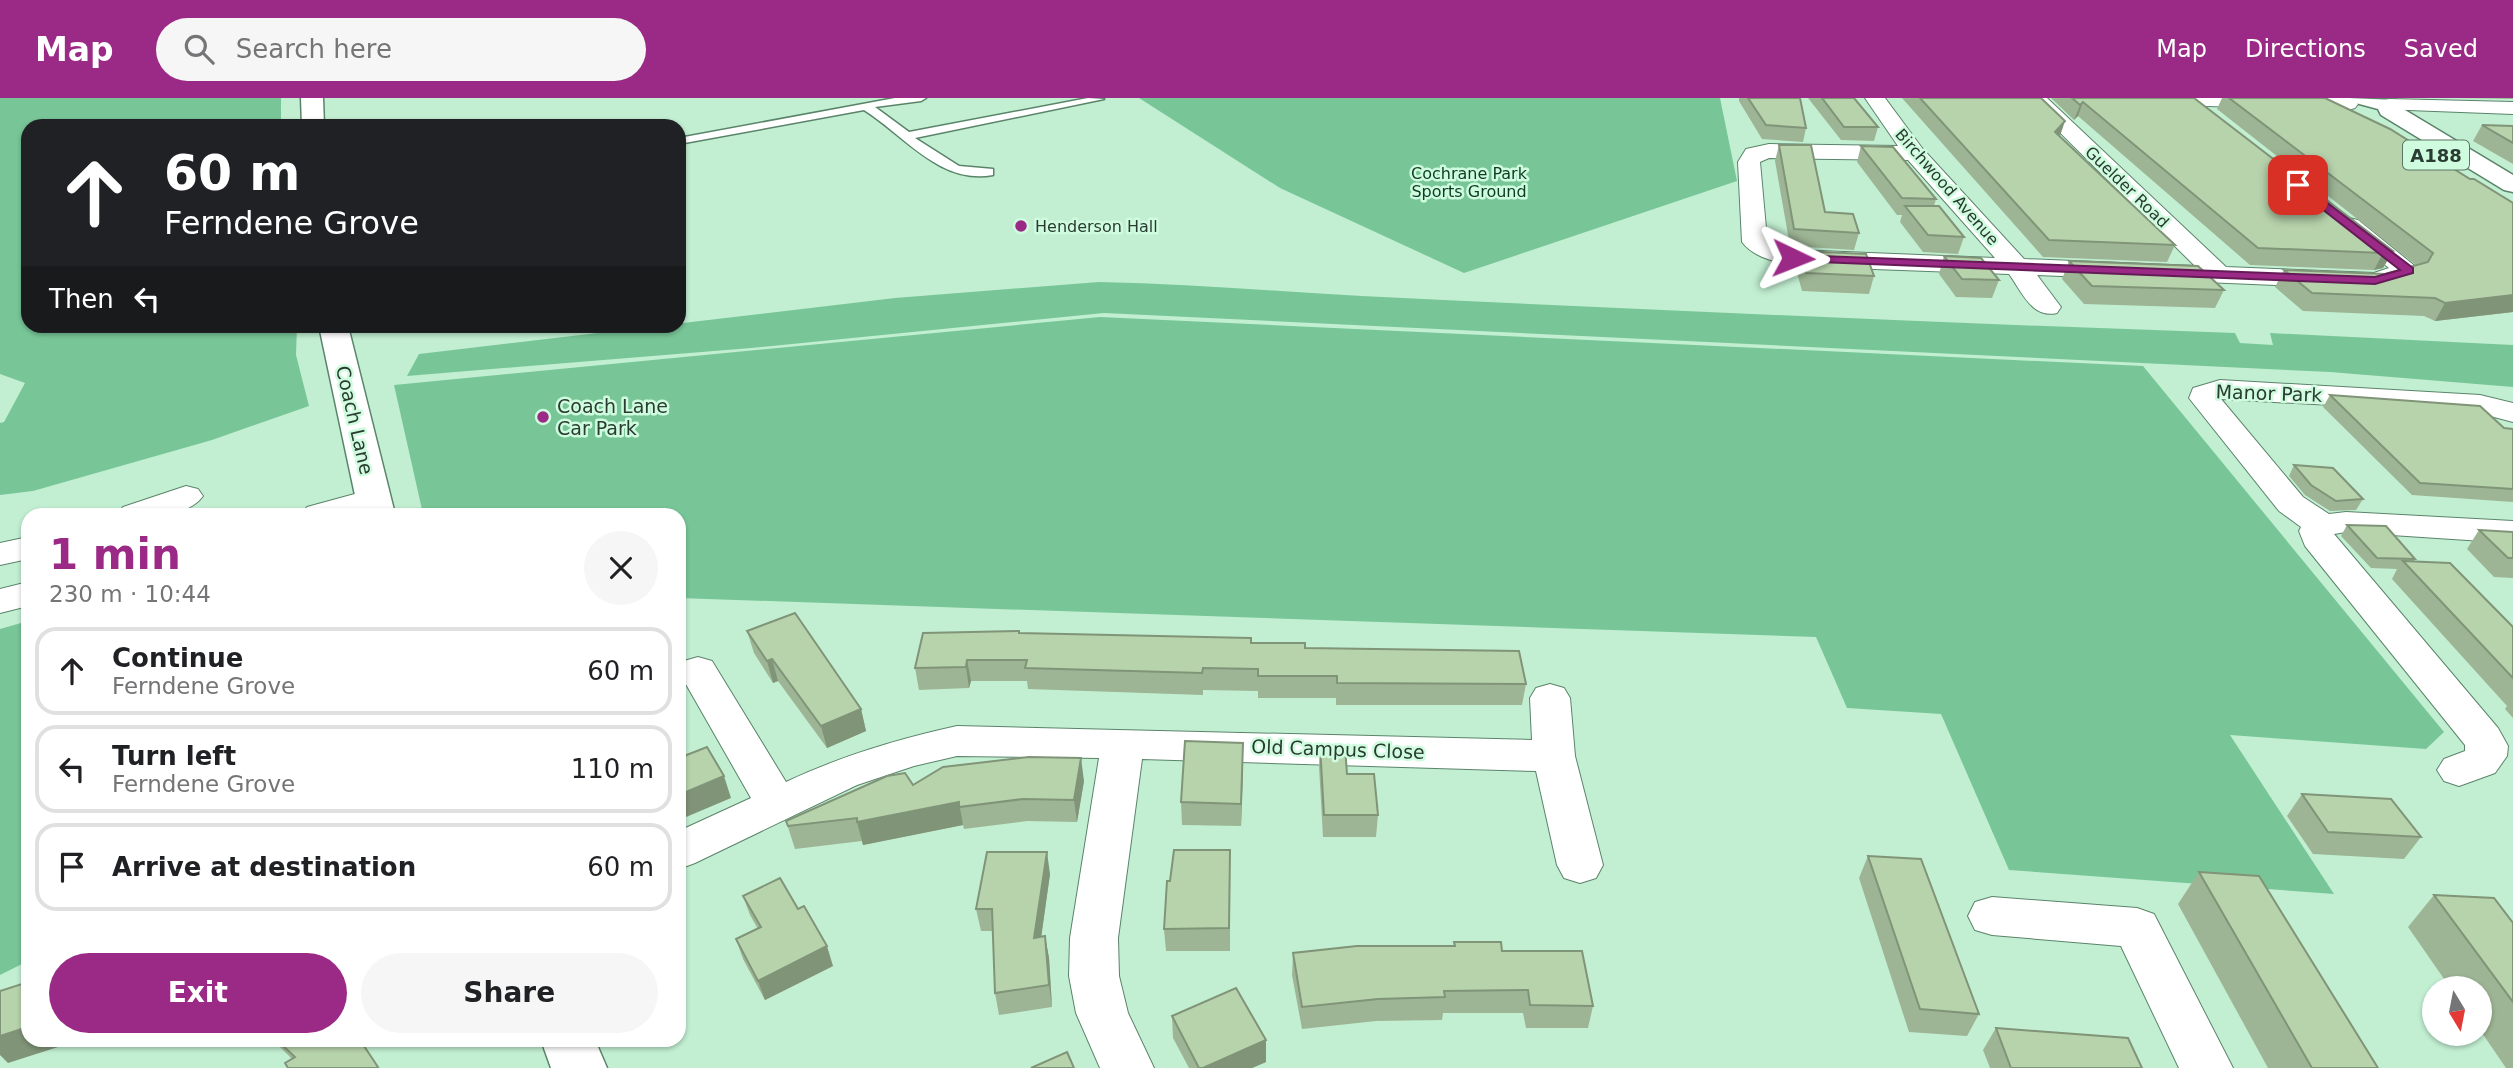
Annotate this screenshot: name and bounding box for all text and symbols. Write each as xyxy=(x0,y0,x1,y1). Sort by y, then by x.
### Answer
search box xyxy=(156,18,646,81)
text: Map xyxy=(35,30,114,69)
icon: search xyxy=(180,30,218,68)
text: Search here xyxy=(236,34,392,64)
text: Map xyxy=(2156,35,2207,63)
text: Directions xyxy=(2245,35,2366,63)
text: Saved xyxy=(2404,35,2478,63)
street label: Birchwood Avenue xyxy=(1891,125,2003,249)
road number: A188 xyxy=(2403,140,2469,170)
street label: Guelder Road xyxy=(2081,142,2173,232)
text: 60 m xyxy=(164,145,300,202)
icon: ahead xyxy=(49,147,140,238)
pin xyxy=(2268,155,2328,215)
park label: Cochrane Park Sports Ground xyxy=(1411,164,1528,201)
icon: arrive xyxy=(2279,166,2317,204)
text: Ferndene Grove xyxy=(164,204,419,242)
place label: Henderson Hall xyxy=(1035,217,1158,236)
marker: Henderson Hall xyxy=(1013,218,1029,234)
position arrow xyxy=(1756,221,1830,295)
icon: left xyxy=(128,280,166,318)
text: Then xyxy=(49,284,114,314)
street label: Coach Lane xyxy=(332,363,378,477)
street label: Manor Park xyxy=(2215,380,2323,406)
place label: Coach Lane Car Park xyxy=(557,395,668,439)
marker: Coach Lane Car Park xyxy=(535,409,551,425)
text: 1 min xyxy=(49,530,181,579)
button: close xyxy=(584,531,658,605)
text: 230 m · 10:44 xyxy=(49,581,211,607)
text: Continue xyxy=(112,643,243,673)
icon: ahead xyxy=(53,652,91,690)
text: 60 m xyxy=(587,656,654,686)
text: Ferndene Grove xyxy=(112,673,295,699)
street label: Old Campus Close xyxy=(1251,735,1425,763)
text: Turn left xyxy=(112,741,236,771)
icon: left xyxy=(53,750,91,788)
text: 110 m xyxy=(571,754,654,784)
text: Ferndene Grove xyxy=(112,771,295,797)
icon: arrive xyxy=(53,848,91,886)
text: Arrive at destination xyxy=(112,852,416,882)
text: 60 m xyxy=(587,852,654,882)
button: Exit xyxy=(49,953,347,1033)
button: Share xyxy=(361,953,658,1033)
north arrow xyxy=(2422,976,2492,1046)
map controls xyxy=(2422,976,2492,1046)

